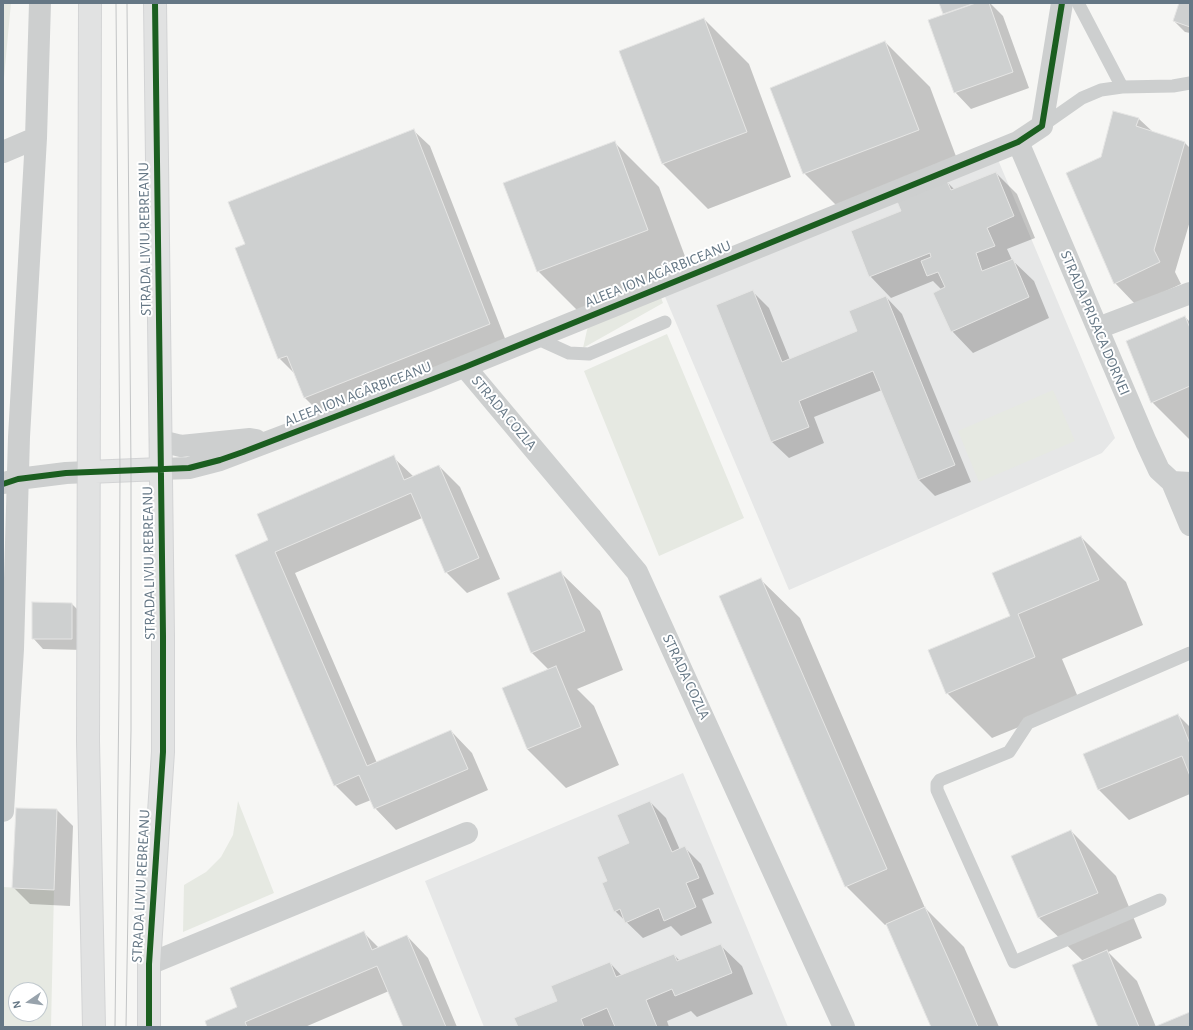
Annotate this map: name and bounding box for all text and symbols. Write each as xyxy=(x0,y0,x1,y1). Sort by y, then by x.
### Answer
street label: STRADA LIVIU REBREANU xyxy=(135,162,155,316)
street label: ALEEA ION AGÂRBICEANU xyxy=(582,236,734,312)
street label: STRADA PRISACA DORNEI xyxy=(1056,248,1134,398)
street label: ALEEA ION AGÂRBICEANU xyxy=(282,358,434,430)
street label: STRADA COZLA xyxy=(468,372,540,454)
street label: STRADA LIVIU REBREANU xyxy=(139,486,159,640)
street label: STRADA COZLA xyxy=(658,632,714,722)
street label: STRADA LIVIU REBREANU xyxy=(128,809,154,963)
north arrow xyxy=(8,982,48,1022)
text: N xyxy=(11,1000,23,1010)

